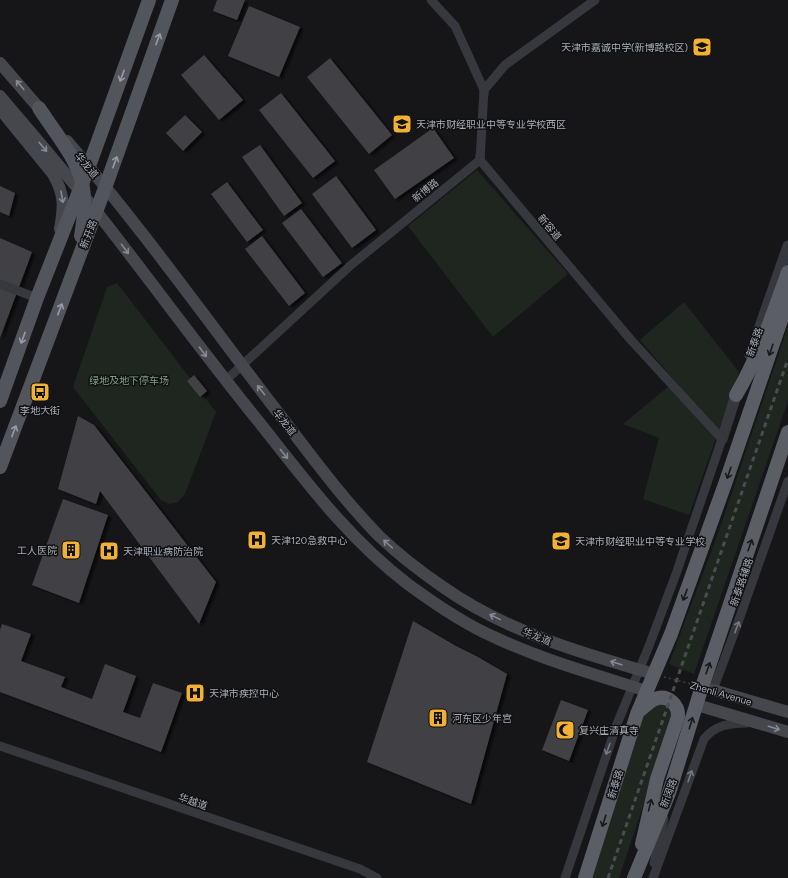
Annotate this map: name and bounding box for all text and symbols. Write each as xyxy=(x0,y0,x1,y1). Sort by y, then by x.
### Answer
one-way arrow xyxy=(155,34,163,46)
school or university icon: 天津市嘉诚中学(新博路校区) xyxy=(691,36,713,58)
place label: 天津市嘉诚中学(新博路校区) xyxy=(561,41,688,54)
one-way arrow xyxy=(117,70,125,82)
one-way arrow xyxy=(15,80,24,91)
school or university icon: 天津市财经职业中等专业学校西区 xyxy=(391,113,413,135)
place label: 天津市财经职业中等专业学校西区 xyxy=(416,118,566,131)
one-way arrow xyxy=(39,142,48,153)
street label: 华龙道 xyxy=(72,150,101,181)
one-way arrow xyxy=(111,156,119,168)
street label: 新博路 xyxy=(410,176,441,205)
one-way arrow xyxy=(58,190,66,203)
street label: 新容道 xyxy=(535,212,564,243)
street label: 新开路 xyxy=(77,218,100,251)
one-way arrow xyxy=(120,243,129,254)
one-way arrow xyxy=(56,304,64,316)
street label: 新泰路 xyxy=(743,326,766,358)
one-way arrow xyxy=(18,332,26,344)
one-way arrow xyxy=(767,343,774,356)
one-way arrow xyxy=(199,346,208,357)
park label: 绿地及地下停车场 xyxy=(89,374,169,387)
bus stop icon: 李地大街 xyxy=(29,381,51,403)
one-way arrow xyxy=(256,385,265,396)
place label: 李地大街 xyxy=(20,404,60,417)
street label: 华龙道 xyxy=(270,406,299,438)
one-way arrow xyxy=(10,425,18,437)
one-way arrow xyxy=(280,448,289,459)
one-way arrow xyxy=(724,467,732,479)
hospital icon: 天津120急救中心 xyxy=(246,529,268,551)
school or university icon: 天津市财经职业中等专业学校 xyxy=(550,530,572,552)
place label: 天津120急救中心 xyxy=(271,534,347,547)
place label: 天津市财经职业中等专业学校 xyxy=(575,535,705,548)
one-way arrow xyxy=(747,538,754,551)
building icon: 工人医院 xyxy=(60,539,82,561)
one-way arrow xyxy=(383,539,393,548)
hospital icon: 天津职业病防治院 xyxy=(98,540,120,562)
place label: 工人医院 xyxy=(17,544,57,557)
place label: 天津职业病防治院 xyxy=(123,545,203,558)
street label: 新泰路辅路 xyxy=(727,556,756,608)
one-way arrow xyxy=(681,589,688,602)
one-way arrow xyxy=(489,613,501,620)
one-way arrow xyxy=(733,622,741,634)
street label: 华龙道 xyxy=(520,625,553,648)
one-way arrow xyxy=(610,659,623,666)
one-way arrow xyxy=(705,661,712,674)
street label: Zhenli Avenue xyxy=(688,678,754,709)
hospital icon: 天津市疾控中心 xyxy=(184,682,206,704)
place label: 天津市疾控中心 xyxy=(209,687,279,700)
building icon: 河东区少年宫 xyxy=(427,707,449,729)
place label: 河东区少年宫 xyxy=(452,712,512,725)
one-way arrow xyxy=(688,717,695,730)
mosque icon: 复兴庄清真寺 xyxy=(554,719,576,741)
place label: 复兴庄清真寺 xyxy=(579,724,639,737)
one-way arrow xyxy=(768,725,781,732)
one-way arrow xyxy=(604,743,612,755)
street label: 新泰路 xyxy=(605,768,626,800)
one-way arrow xyxy=(687,769,694,782)
street label: 新阔路 xyxy=(657,777,680,809)
street label: 华越道 xyxy=(177,790,209,813)
one-way arrow xyxy=(647,798,655,811)
one-way arrow xyxy=(599,815,607,827)

